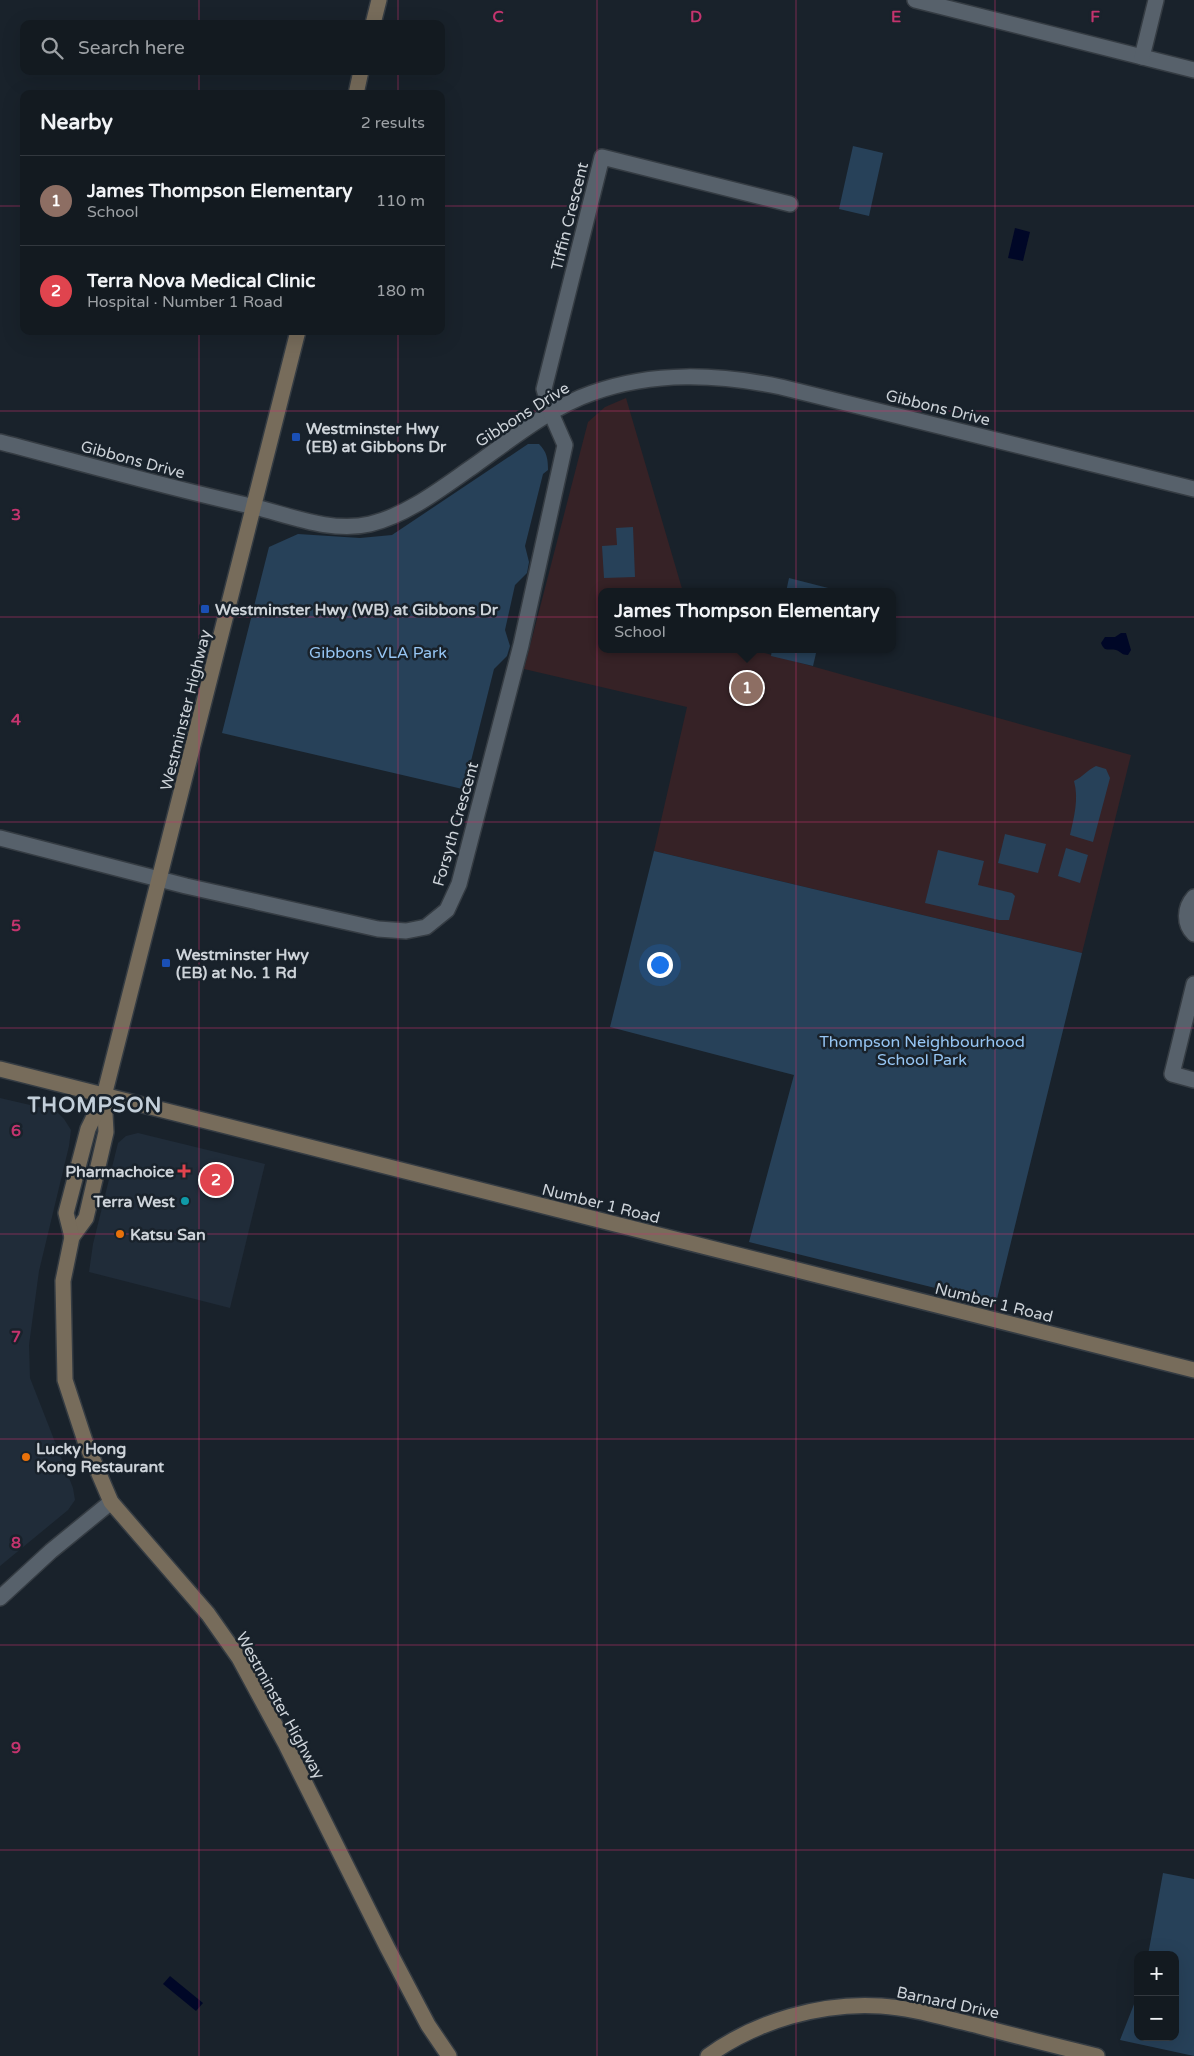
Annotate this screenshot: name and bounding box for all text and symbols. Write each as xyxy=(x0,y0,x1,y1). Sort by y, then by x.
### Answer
text: C xyxy=(492,7,504,27)
text: D xyxy=(690,7,702,27)
text: E xyxy=(891,7,901,27)
text: F xyxy=(1090,7,1100,27)
search box xyxy=(20,20,445,75)
icon: search xyxy=(38,34,66,62)
text: Search here xyxy=(78,37,185,59)
text: Nearby xyxy=(40,110,113,135)
text: 2 results xyxy=(361,113,425,133)
street label: Tiffin Crescent xyxy=(547,160,593,272)
text: James Thompson Elementary xyxy=(87,180,353,202)
text: 1 xyxy=(51,191,61,211)
text: 110 m xyxy=(376,191,425,211)
text: School xyxy=(87,202,139,222)
text: Terra Nova Medical Clinic xyxy=(87,270,315,292)
text: 2 xyxy=(51,281,61,301)
text: 180 m xyxy=(376,281,425,301)
text: Hospital · Number 1 Road xyxy=(87,292,283,312)
street label: Gibbons Drive xyxy=(472,378,573,452)
street label: Gibbons Drive xyxy=(883,385,992,431)
place label: Westminster Hwy (EB) at Gibbons Dr xyxy=(306,419,447,457)
marker: Westminster Hwy (EB) at Gibbons Dr xyxy=(290,431,302,443)
street label: Gibbons Drive xyxy=(78,436,187,483)
text: 3 xyxy=(11,505,21,525)
popup xyxy=(598,588,896,653)
place label: Westminster Hwy (WB) at Gibbons Dr xyxy=(215,600,499,620)
text: James Thompson Elementary xyxy=(614,600,880,622)
marker: Westminster Hwy (WB) at Gibbons Dr xyxy=(199,603,211,615)
text: School xyxy=(614,622,666,642)
street label: Westminster Highway xyxy=(156,627,216,793)
park label: Gibbons VLA Park xyxy=(309,643,447,663)
pin: 1 xyxy=(731,669,763,707)
text: 4 xyxy=(11,710,21,730)
street label: Forsyth Crescent xyxy=(429,760,483,889)
text: 5 xyxy=(11,916,21,936)
place label: Westminster Hwy (EB) at No. 1 Rd xyxy=(176,945,309,983)
your location xyxy=(647,952,673,978)
marker: Westminster Hwy (EB) at No. 1 Rd xyxy=(160,957,172,969)
park label: Thompson Neighbourhood School Park xyxy=(819,1032,1025,1070)
district label: THOMPSON xyxy=(27,1093,162,1118)
text: 6 xyxy=(11,1121,21,1141)
pin: 2 xyxy=(200,1161,232,1199)
place label: Pharmachoice xyxy=(65,1162,174,1182)
marker: Pharmachoice xyxy=(178,1165,190,1177)
street label: Number 1 Road xyxy=(540,1180,662,1228)
place label: Terra West xyxy=(93,1192,176,1212)
marker: Terra West xyxy=(179,1195,191,1207)
place label: Katsu San xyxy=(130,1225,206,1245)
marker: Katsu San xyxy=(114,1228,126,1240)
street label: Number 1 Road xyxy=(933,1279,1055,1327)
text: 7 xyxy=(11,1327,21,1347)
place label: Lucky Hong Kong Restaurant xyxy=(36,1439,165,1477)
marker: Lucky Hong Kong Restaurant xyxy=(20,1451,32,1463)
text: 8 xyxy=(11,1533,21,1553)
street label: Westminster Highway xyxy=(231,1628,329,1783)
text: 9 xyxy=(11,1738,21,1758)
map controls xyxy=(1134,1951,1179,2041)
button: + xyxy=(1134,1951,1179,1996)
street label: Barnard Drive xyxy=(895,1982,1001,2024)
button: − xyxy=(1134,1996,1179,2041)

